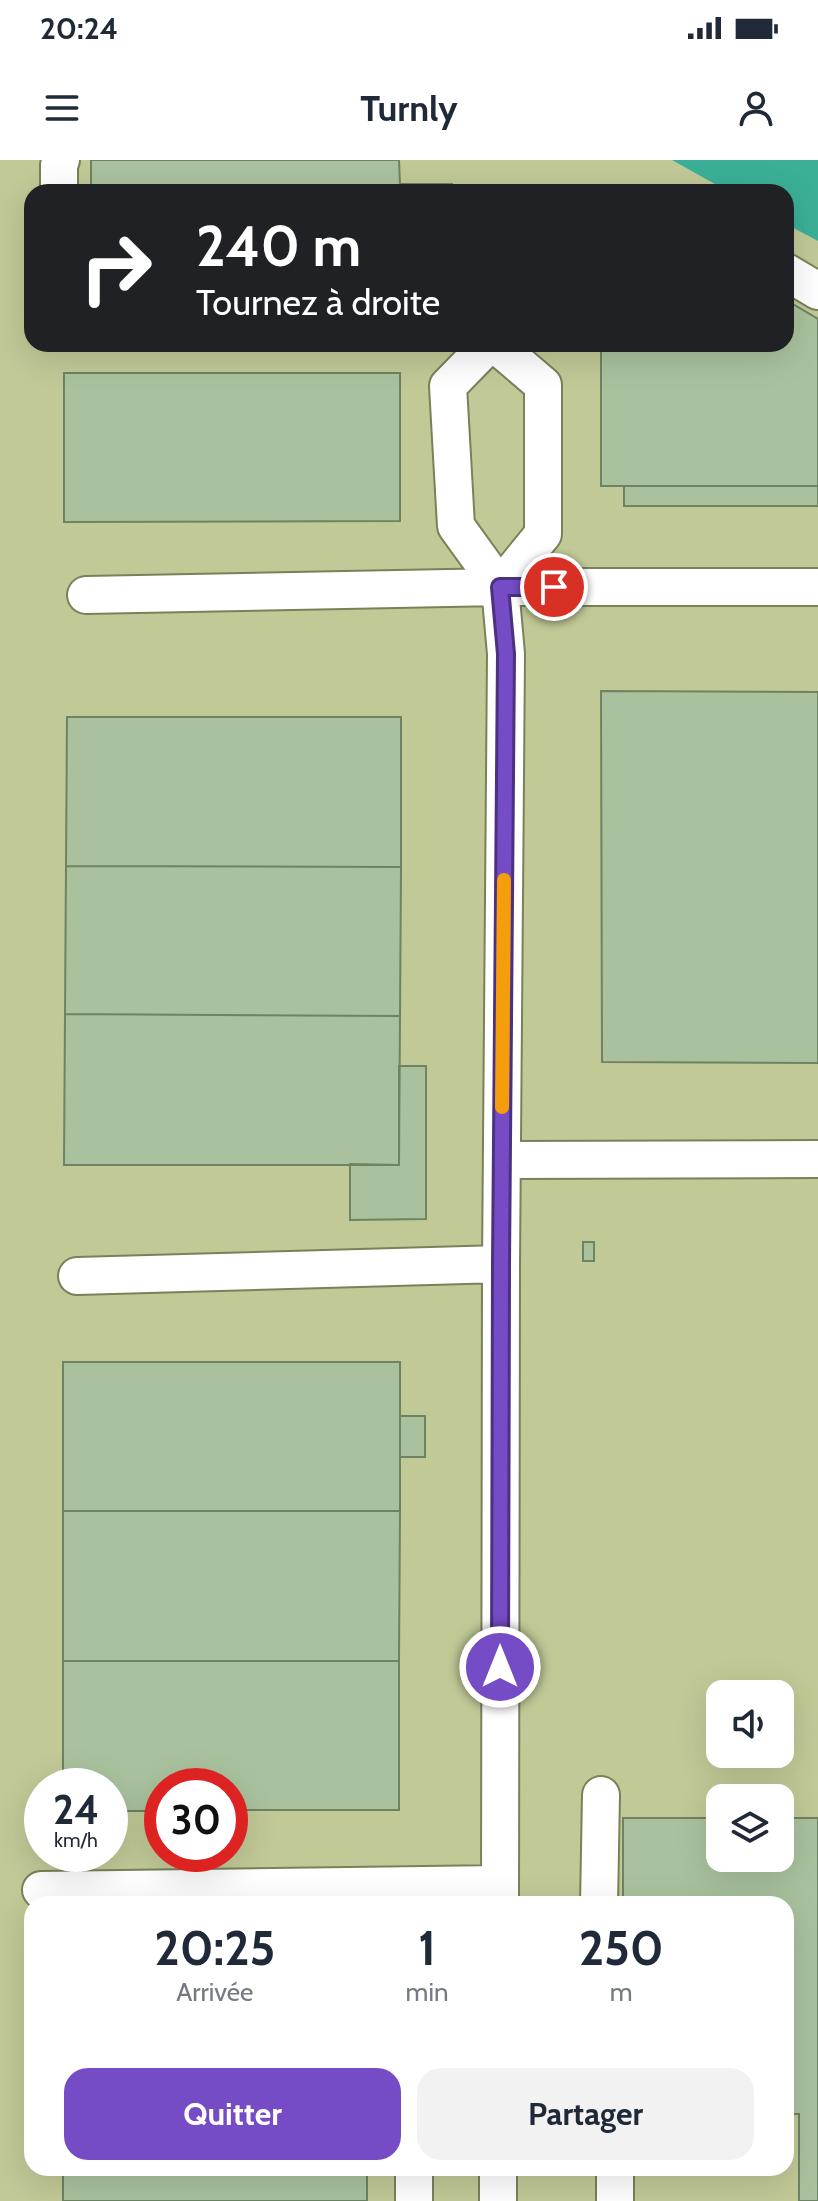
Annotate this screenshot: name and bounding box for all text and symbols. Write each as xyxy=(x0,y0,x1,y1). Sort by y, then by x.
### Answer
text: 20:24 xyxy=(40,10,118,47)
icon: menu xyxy=(40,86,84,130)
text: Turnly xyxy=(360,86,458,130)
icon: person xyxy=(734,86,778,130)
text: 240 m xyxy=(196,212,361,280)
icon: right xyxy=(64,216,168,320)
text: Tournez à droite xyxy=(196,280,440,324)
pin xyxy=(520,553,588,621)
icon: arrive xyxy=(532,565,576,609)
position arrow xyxy=(458,1625,542,1709)
map controls xyxy=(706,1680,794,1872)
button: sound xyxy=(706,1680,794,1768)
speed limit sign: 30 xyxy=(144,1768,248,1872)
button: layers xyxy=(706,1784,794,1872)
text: 24 xyxy=(53,1785,99,1834)
text: km/h xyxy=(54,1828,98,1852)
text: 20:25 xyxy=(154,1919,275,1977)
text: 1 xyxy=(418,1919,436,1977)
text: 250 xyxy=(579,1919,664,1977)
text: Arrivée xyxy=(176,1976,253,2008)
text: min xyxy=(406,1976,448,2008)
text: m xyxy=(610,1976,633,2008)
button: Quitter xyxy=(64,2068,401,2160)
button: Partager xyxy=(417,2068,754,2160)

